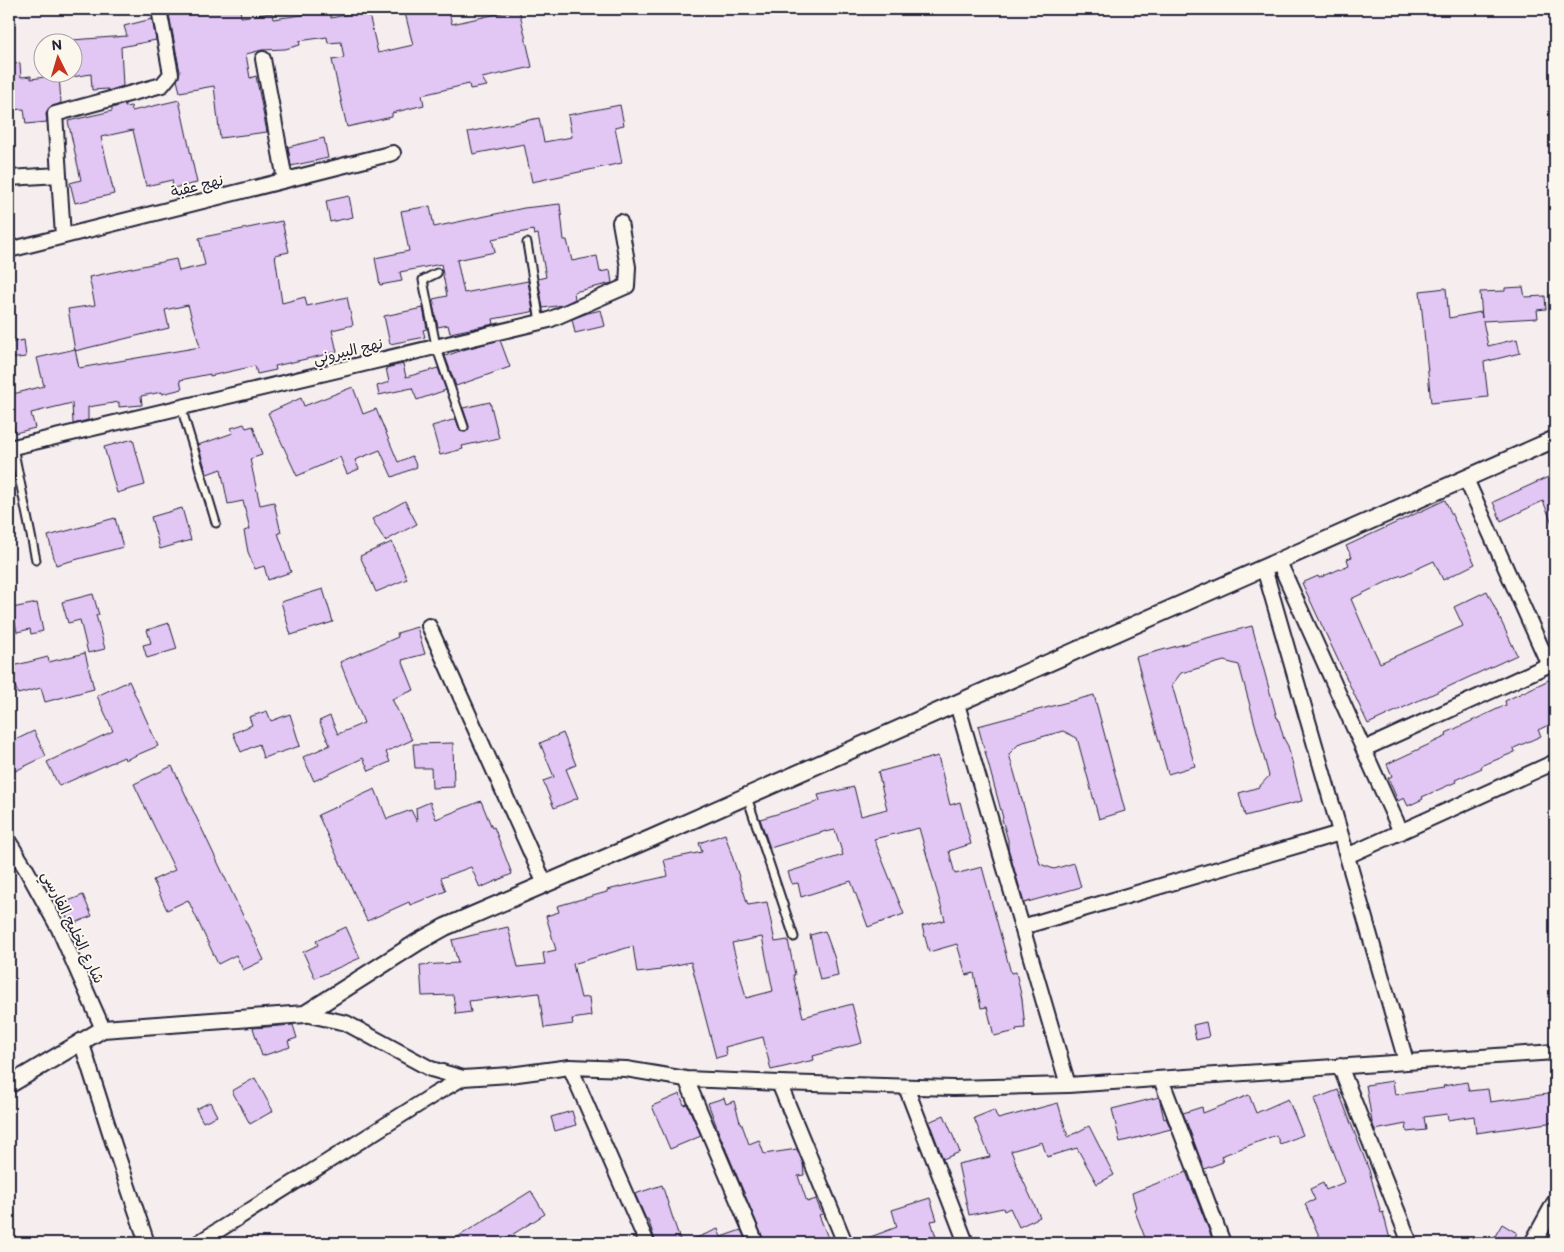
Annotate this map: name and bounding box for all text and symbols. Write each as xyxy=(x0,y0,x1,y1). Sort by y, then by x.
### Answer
north arrow xyxy=(32,32,82,82)
text: N xyxy=(51,37,63,54)
street label: نهج عقبة xyxy=(169,171,225,202)
street label: نهج البيروني xyxy=(311,334,386,372)
street label: شارع الخليج الفارسي xyxy=(34,868,108,988)

